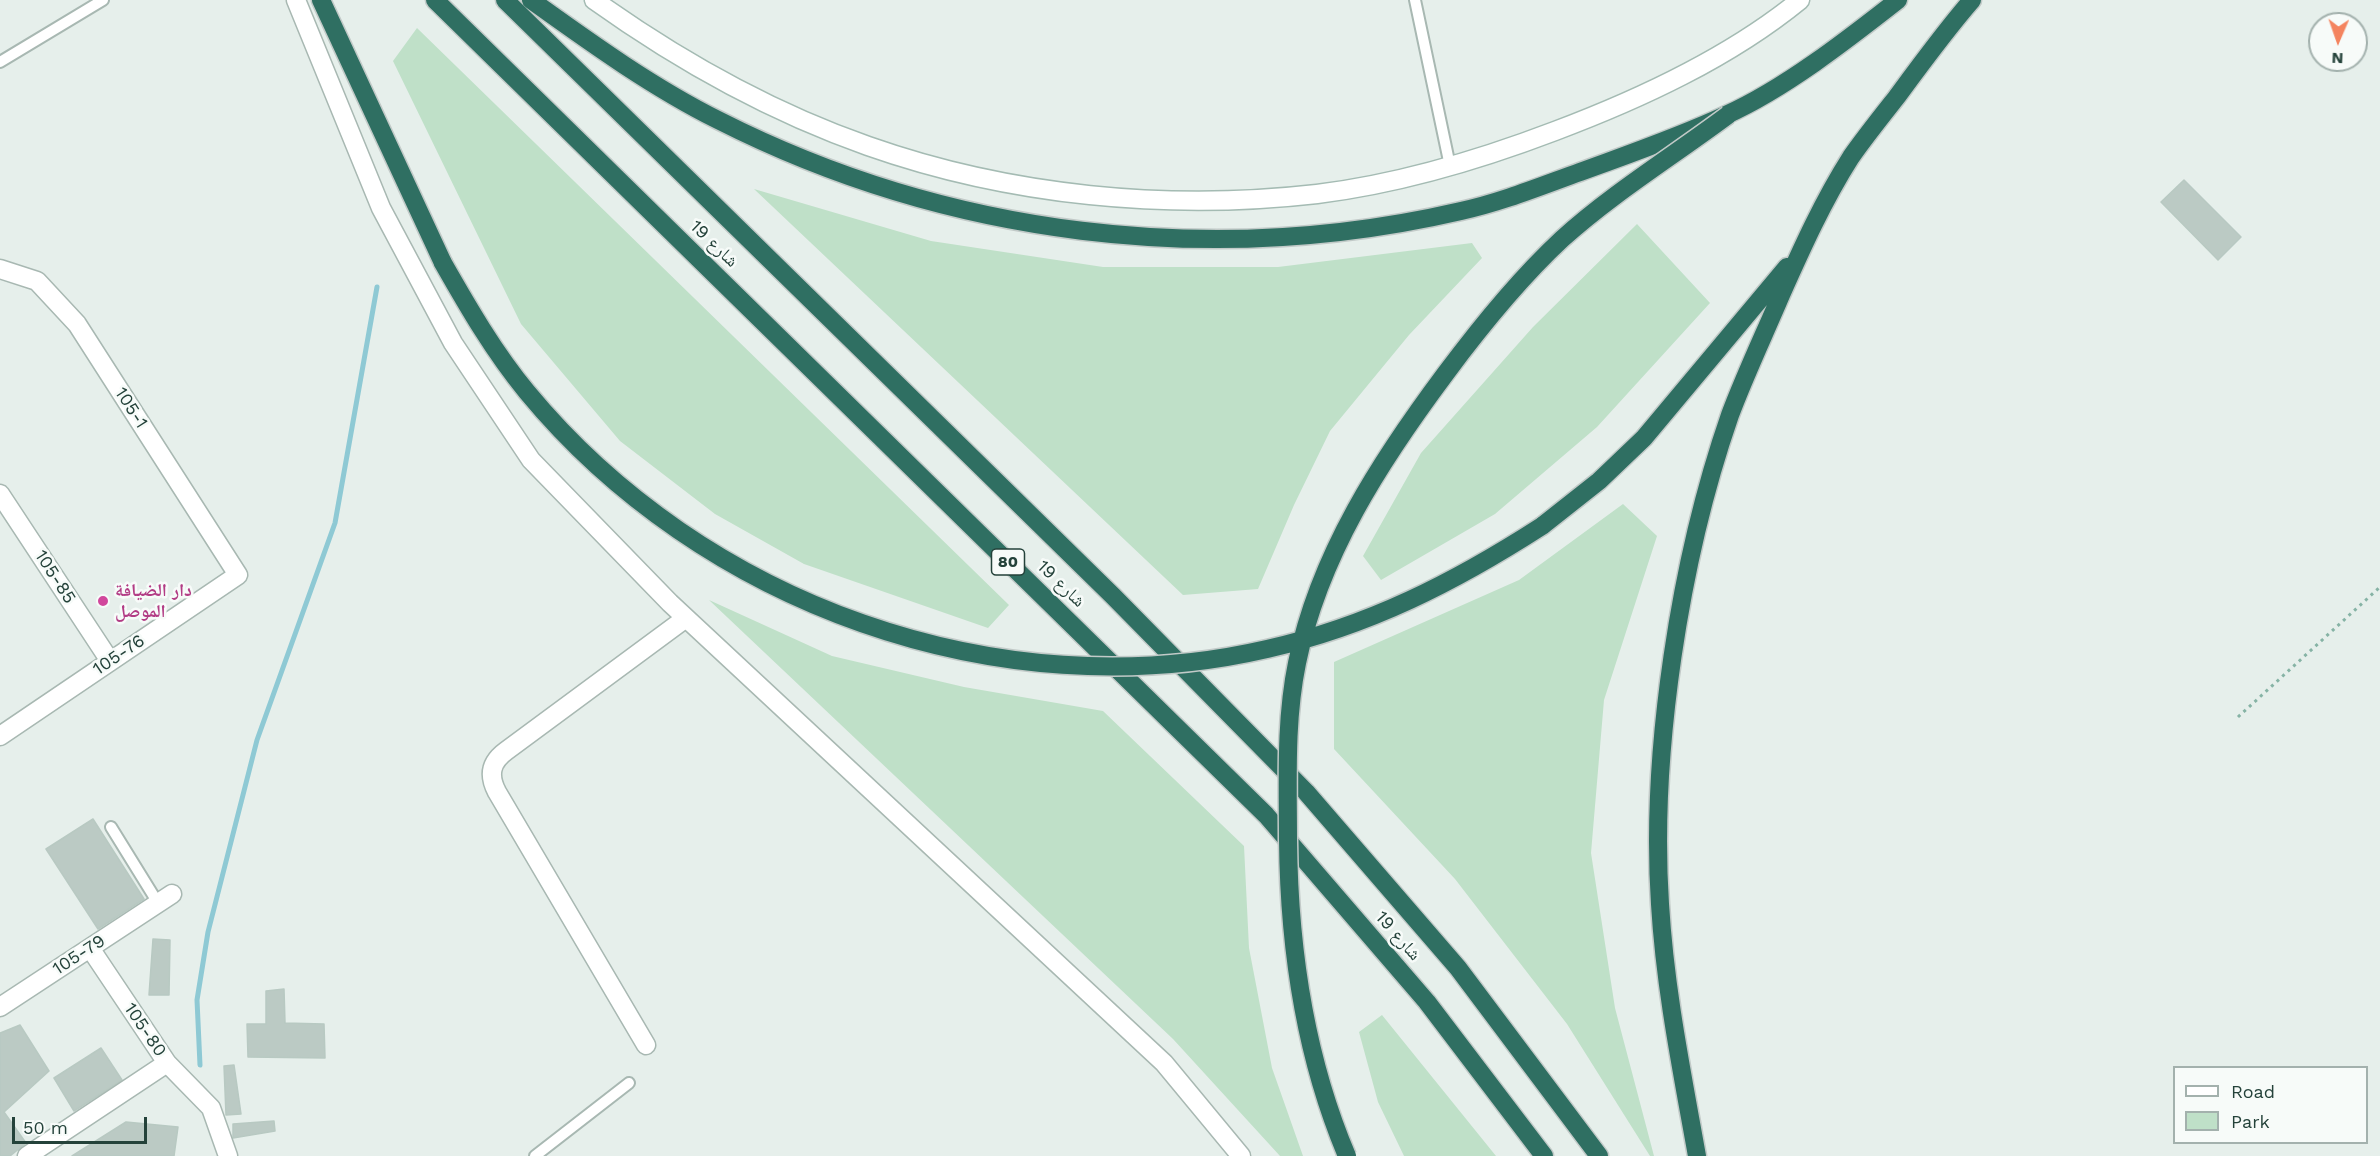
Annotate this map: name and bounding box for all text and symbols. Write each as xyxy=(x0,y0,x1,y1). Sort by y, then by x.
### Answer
north arrow xyxy=(2308,12,2368,72)
text: N xyxy=(2331,49,2344,68)
street label: شارع 19 xyxy=(685,216,743,272)
street label: 105-1 xyxy=(110,384,152,432)
street label: 105-85 xyxy=(30,546,80,608)
road number: 80 xyxy=(992,549,1024,575)
street label: شارع 19 xyxy=(1032,556,1090,612)
place label: دار الضيافة الموصل xyxy=(115,580,192,622)
marker: دار الضيافة الموصل xyxy=(96,594,110,608)
street label: 105-76 xyxy=(89,630,149,680)
street label: شارع 19 xyxy=(1371,907,1425,965)
street label: 105-79 xyxy=(49,930,109,980)
street label: 105-80 xyxy=(119,999,171,1061)
legend xyxy=(2173,1066,2368,1144)
text: Road xyxy=(2231,1081,2275,1102)
scale bar xyxy=(15,1105,150,1143)
text: Park xyxy=(2231,1111,2270,1132)
text: 50 m xyxy=(23,1117,68,1138)

